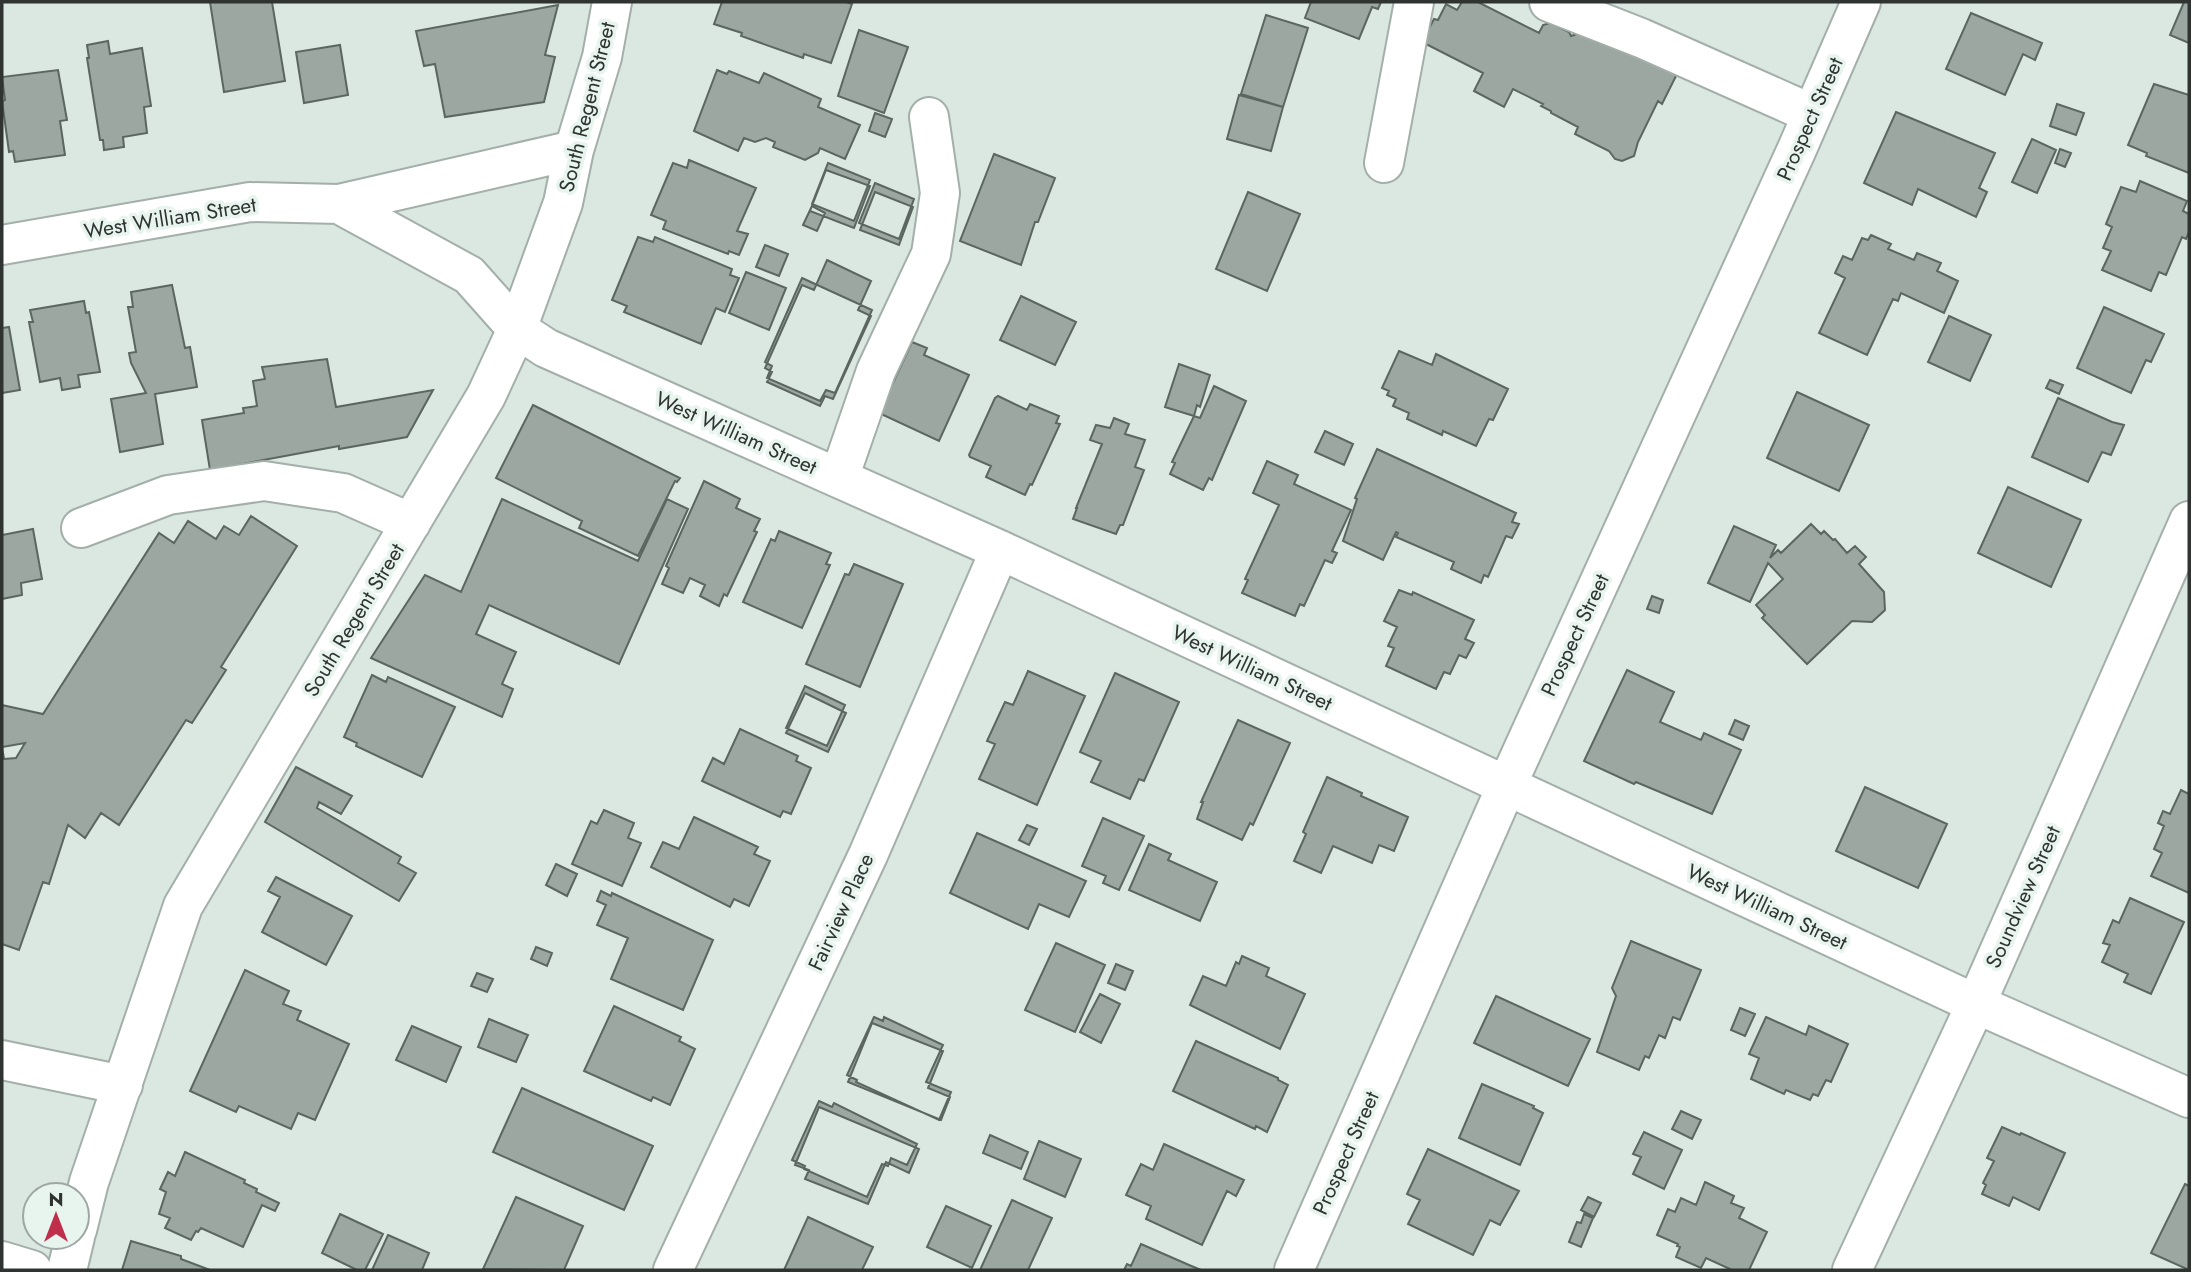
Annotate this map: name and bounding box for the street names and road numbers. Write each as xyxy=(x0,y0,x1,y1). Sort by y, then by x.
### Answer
street label: South Regent Street xyxy=(551,19,623,195)
street label: Prospect Street xyxy=(1769,53,1851,185)
street label: West William Street xyxy=(82,190,258,246)
street label: West William Street xyxy=(650,384,822,482)
street label: South Regent Street xyxy=(296,538,412,702)
street label: Prospect Street xyxy=(1533,569,1617,701)
street label: West William Street xyxy=(1167,618,1337,718)
street label: Soundview Street xyxy=(1978,821,2068,973)
street label: Fairview Place xyxy=(801,848,881,976)
street label: West William Street xyxy=(1682,857,1852,957)
street label: Prospect Street xyxy=(1305,1087,1387,1219)

